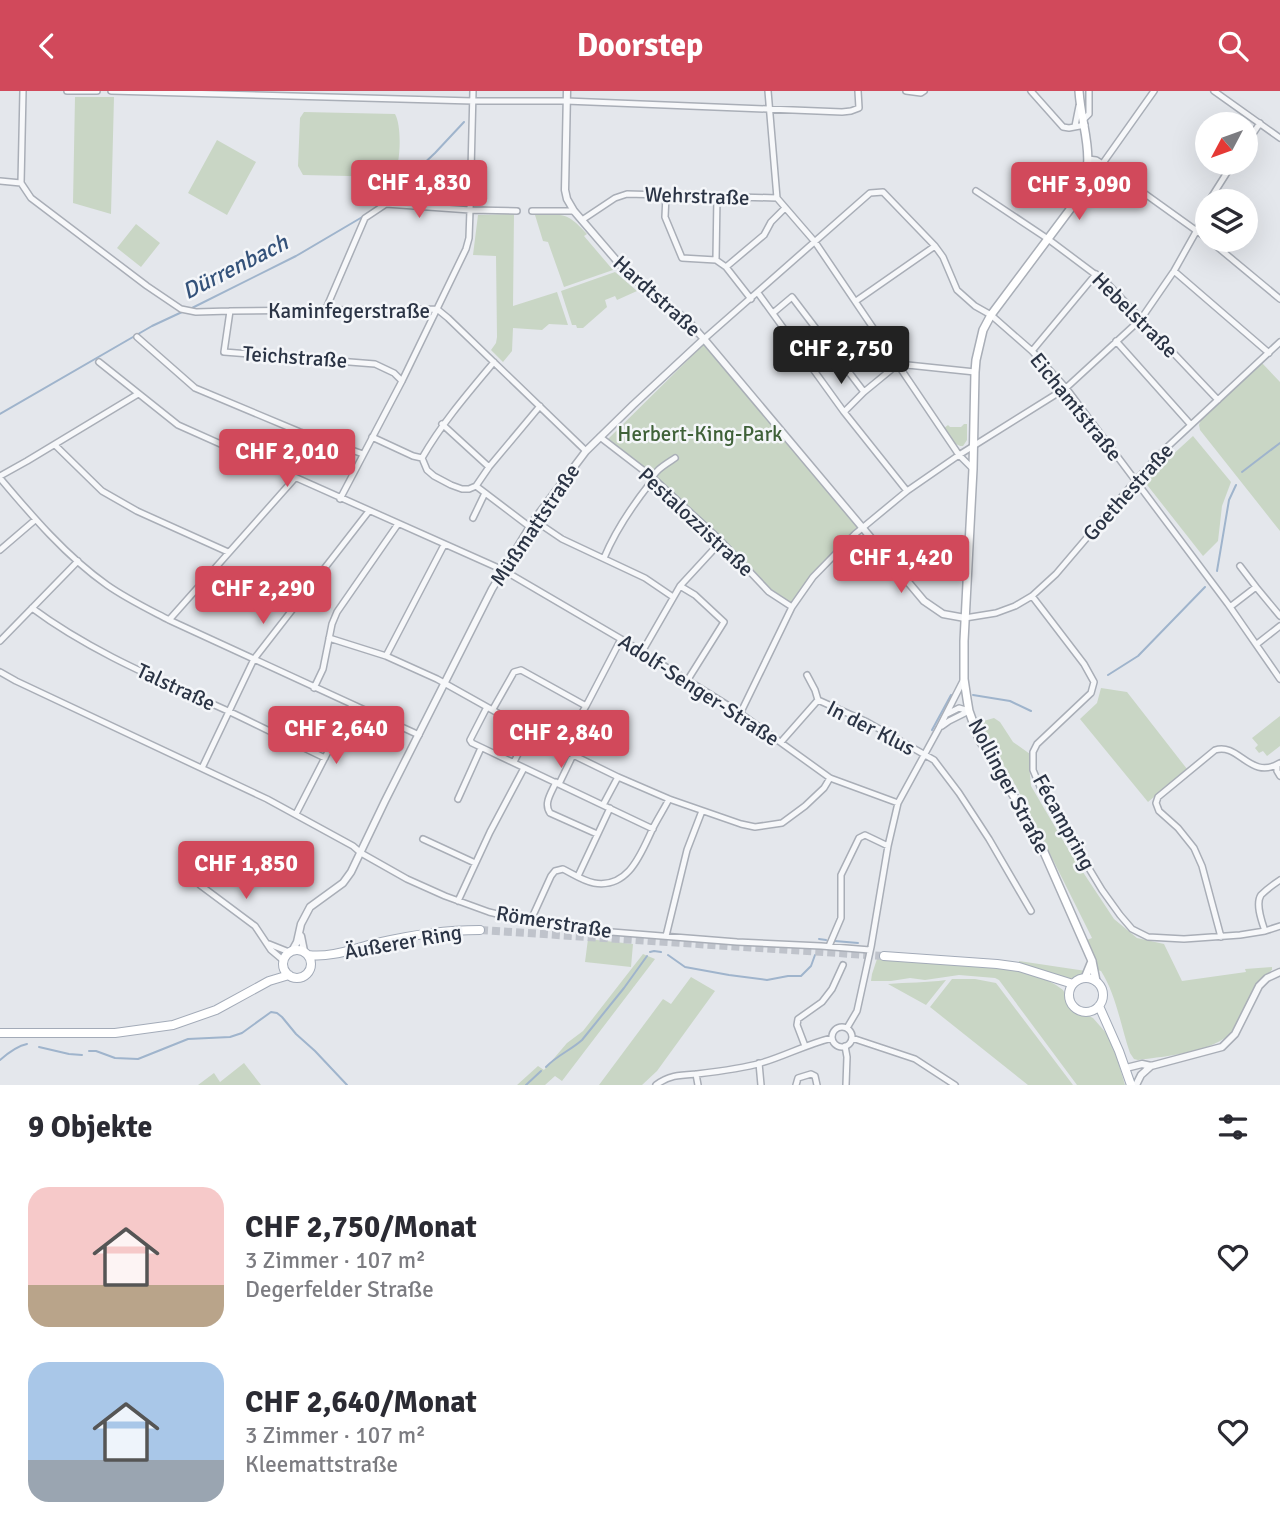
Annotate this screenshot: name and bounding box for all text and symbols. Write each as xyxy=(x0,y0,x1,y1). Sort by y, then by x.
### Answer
text: Doorstep xyxy=(577,26,703,65)
icon: back xyxy=(28,27,66,65)
icon: search xyxy=(1214,27,1252,65)
north arrow xyxy=(1195,112,1258,175)
map controls xyxy=(1195,112,1258,252)
pin: CHF 1,830 xyxy=(339,160,499,220)
pin: CHF 3,090 xyxy=(999,163,1159,222)
text: CHF 1,830 xyxy=(367,168,471,197)
text: CHF 3,090 xyxy=(1027,170,1131,199)
street label: Wehrstraße xyxy=(644,181,750,211)
button: layers xyxy=(1195,189,1258,252)
water label: Dürrenbach xyxy=(177,227,294,306)
street label: Hardtstraße xyxy=(608,250,706,342)
street label: Hebelstraße xyxy=(1087,267,1183,363)
street label: Kaminfegerstraße xyxy=(268,298,430,324)
pin: CHF 2,750 xyxy=(761,327,921,386)
text: CHF 2,750 xyxy=(789,334,893,363)
street label: Teichstraße xyxy=(242,340,348,374)
street label: Eichamtstraße xyxy=(1024,347,1128,467)
park label: Herbert-King-Park xyxy=(617,421,783,447)
pin: CHF 2,010 xyxy=(207,429,367,489)
text: CHF 2,010 xyxy=(235,437,339,466)
street label: Goethestraße xyxy=(1077,438,1179,546)
street label: Müßmattstraße xyxy=(485,459,585,591)
street label: Pestalozzistraße xyxy=(633,462,759,582)
pin: CHF 1,420 xyxy=(821,535,981,595)
text: CHF 1,420 xyxy=(849,543,953,572)
pin: CHF 2,290 xyxy=(183,567,343,626)
text: CHF 2,290 xyxy=(211,574,315,603)
street label: Adolf-Senger-Straße xyxy=(614,628,784,752)
street label: Talstraße xyxy=(132,657,220,717)
street label: In der Klus xyxy=(823,695,919,761)
pin: CHF 2,640 xyxy=(256,707,416,766)
pin: CHF 2,840 xyxy=(481,711,641,770)
text: CHF 2,640 xyxy=(284,714,388,743)
street label: Nollinger Straße xyxy=(962,714,1056,858)
text: CHF 2,840 xyxy=(509,718,613,747)
street label: Fécampring xyxy=(1027,770,1101,874)
pin: CHF 1,850 xyxy=(166,841,326,901)
text: CHF 1,850 xyxy=(194,849,298,878)
street label: Römerstraße xyxy=(494,900,614,944)
street label: Äußerer Ring xyxy=(342,919,464,965)
icon: filters xyxy=(1214,1108,1252,1146)
text: 9 Objekte xyxy=(28,1109,152,1146)
text: CHF 2,750/Monat xyxy=(245,1209,477,1246)
icon: home xyxy=(84,1215,168,1299)
icon: heart xyxy=(1214,1238,1252,1276)
text: 3 Zimmer · 107 m² xyxy=(245,1246,426,1275)
text: Degerfelder Straße xyxy=(245,1275,434,1304)
text: CHF 2,640/Monat xyxy=(245,1384,477,1421)
icon: home xyxy=(84,1390,168,1474)
icon: heart xyxy=(1214,1413,1252,1451)
text: 3 Zimmer · 107 m² xyxy=(245,1421,426,1450)
text: Kleemattstraße xyxy=(245,1450,398,1479)

